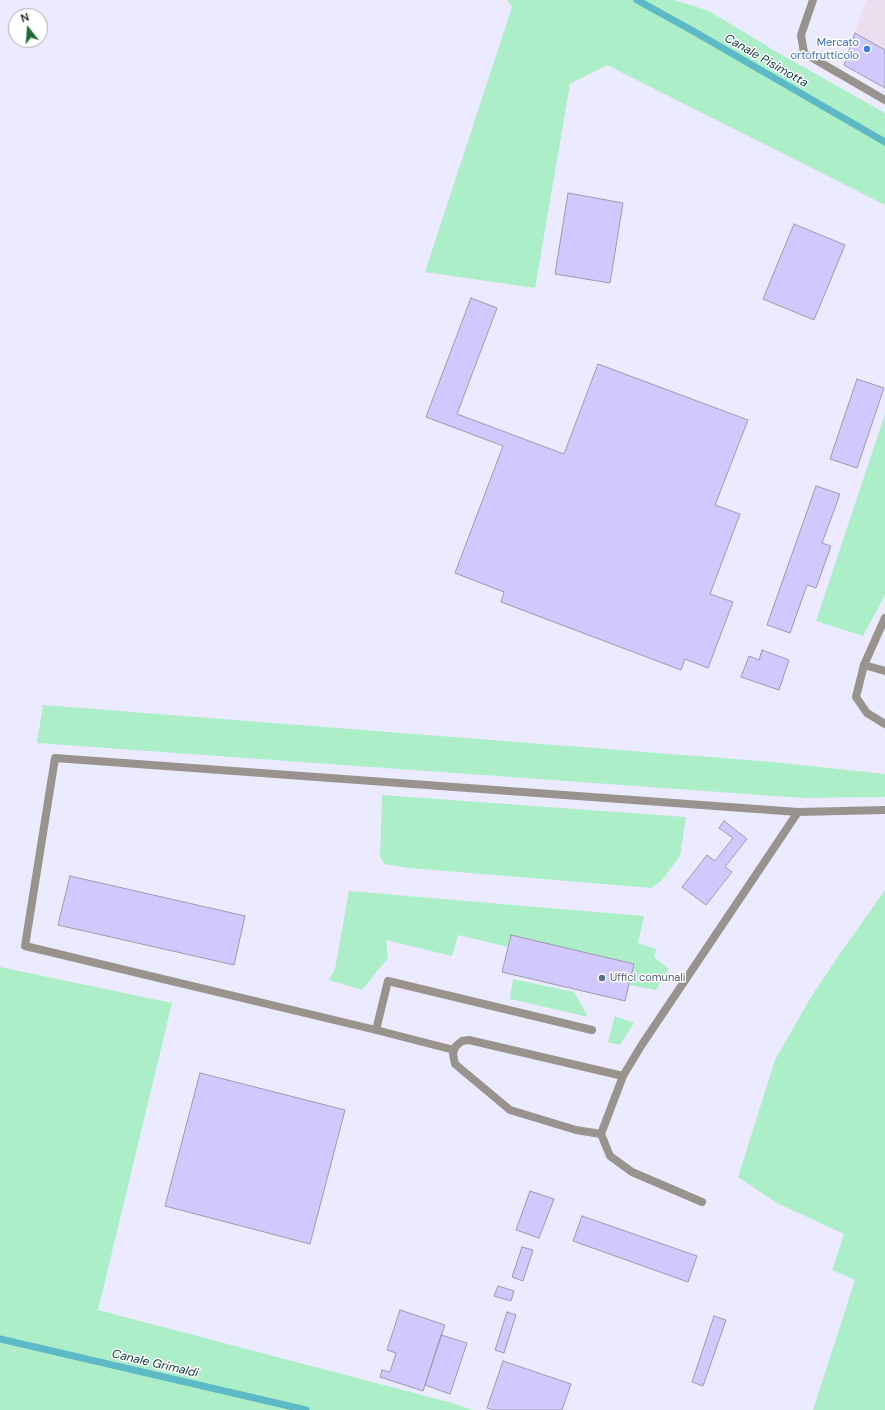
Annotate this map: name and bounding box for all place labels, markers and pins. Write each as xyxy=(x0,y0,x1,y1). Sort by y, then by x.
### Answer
place label: Mercato ortofrutticolo xyxy=(791,36,859,62)
marker: Mercato ortofrutticolo xyxy=(862,44,872,54)
place label: Uffici comunali xyxy=(610,971,685,985)
marker: Uffici comunali xyxy=(597,973,607,983)

